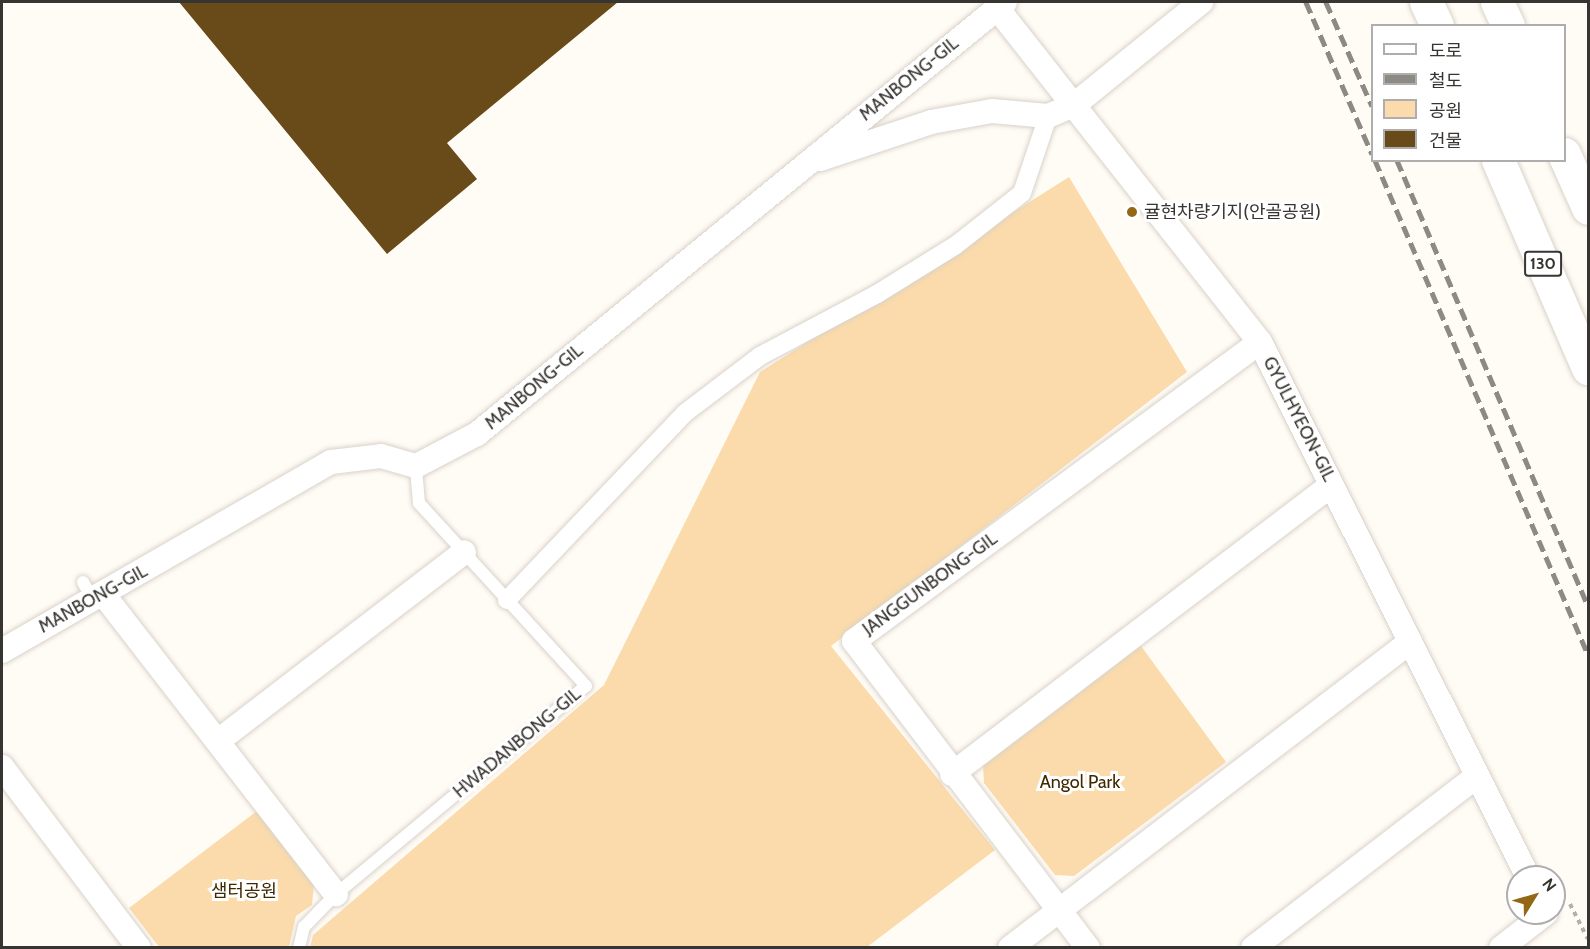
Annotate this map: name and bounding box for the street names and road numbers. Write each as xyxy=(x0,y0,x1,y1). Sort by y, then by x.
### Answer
street label: MANBONG-GIL xyxy=(855,33,963,125)
road number: 130 xyxy=(1524,251,1562,277)
street label: MANBONG-GIL xyxy=(481,340,587,434)
street label: GYULHYEON-GIL xyxy=(1258,353,1340,485)
street label: JANGGUNBONG-GIL xyxy=(859,528,1001,640)
street label: MANBONG-GIL xyxy=(35,560,151,638)
street label: HWADANBONG-GIL xyxy=(449,683,585,803)

